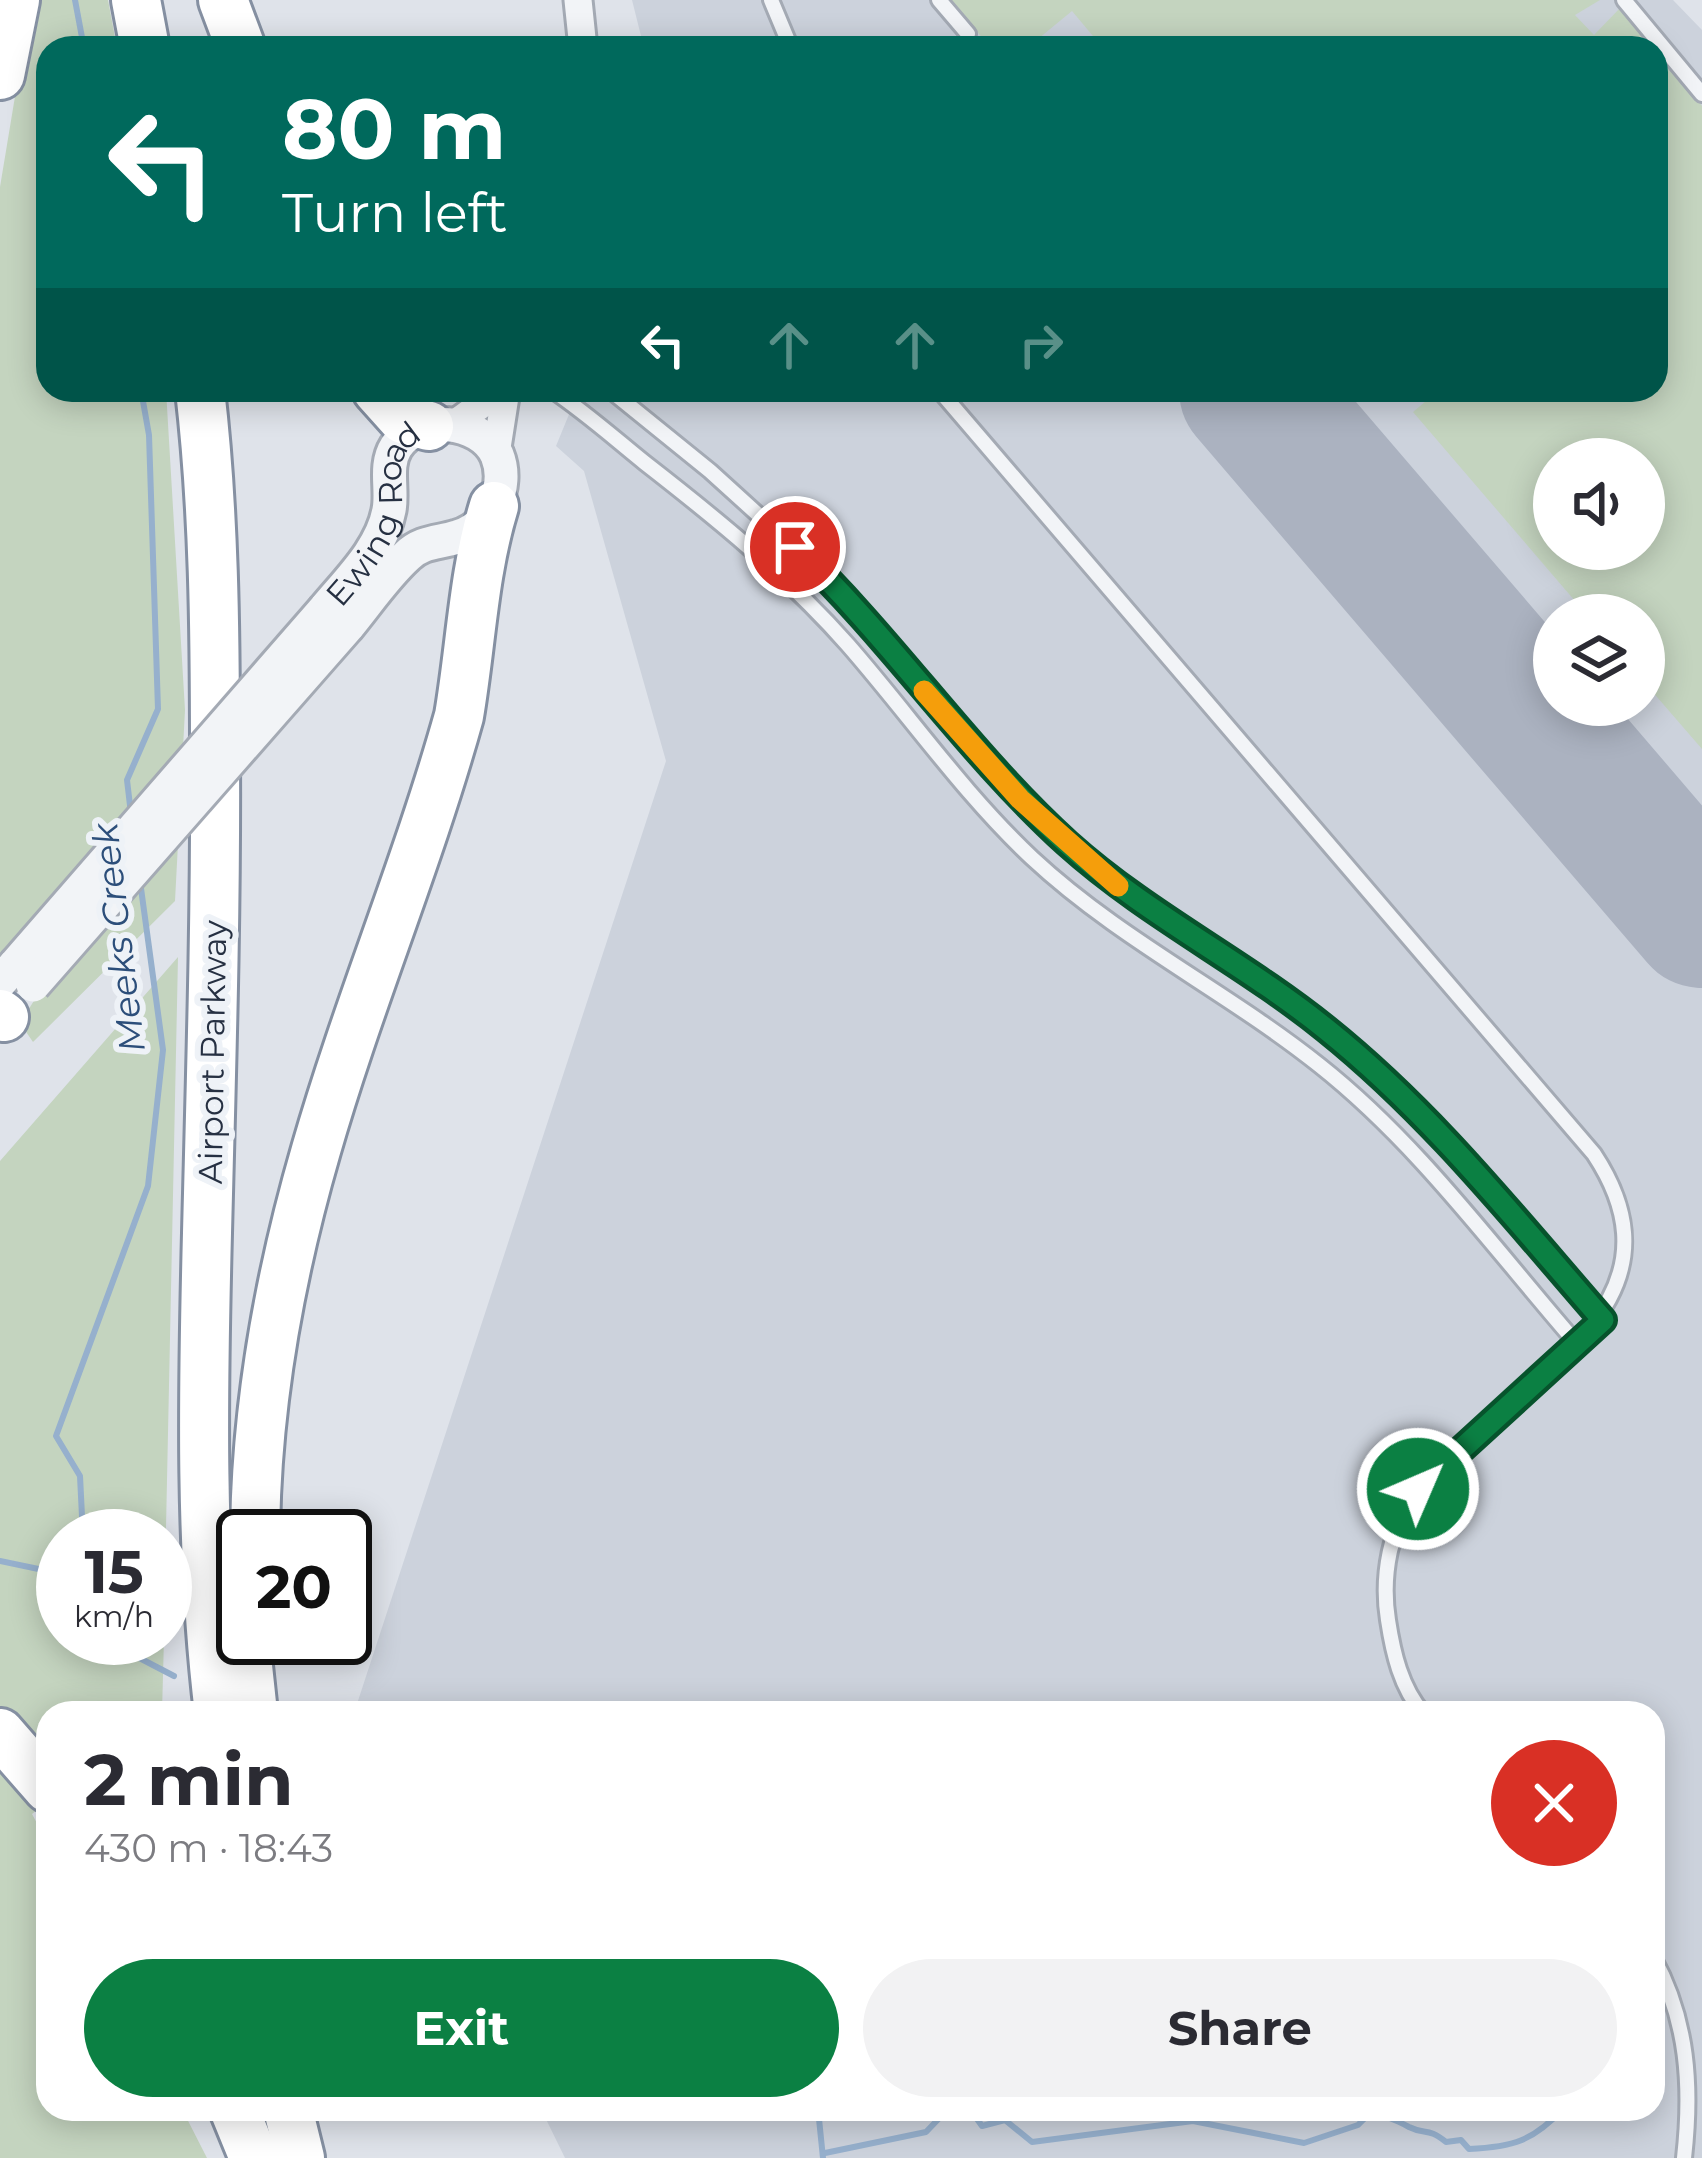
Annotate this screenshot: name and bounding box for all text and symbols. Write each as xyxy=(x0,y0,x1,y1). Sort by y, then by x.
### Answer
text: 80 m xyxy=(282,78,506,180)
icon: left xyxy=(84,84,240,240)
text: Turn left xyxy=(282,180,508,246)
icon: left xyxy=(630,312,696,378)
icon: ahead xyxy=(756,312,822,378)
icon: ahead xyxy=(882,312,948,378)
icon: right xyxy=(1008,312,1074,378)
street label: Ewing Road xyxy=(317,413,428,614)
map controls xyxy=(1533,438,1665,726)
button: sound xyxy=(1533,438,1665,570)
pin xyxy=(744,496,846,598)
icon: arrive xyxy=(762,514,828,580)
button: layers xyxy=(1533,594,1665,726)
water label: Meeks Creek xyxy=(82,819,154,1055)
street label: Airport Parkway xyxy=(190,920,234,1184)
position arrow xyxy=(1355,1426,1481,1552)
speed limit sign: 20 xyxy=(216,1509,372,1665)
text: 15 xyxy=(84,1535,144,1608)
text: km/h xyxy=(74,1598,154,1635)
text: 2 min xyxy=(84,1735,294,1823)
button: close xyxy=(1491,1740,1617,1866)
text: 430 m · 18:43 xyxy=(84,1824,333,1872)
button: Exit xyxy=(84,1959,839,2097)
button: Share xyxy=(863,1959,1617,2097)

